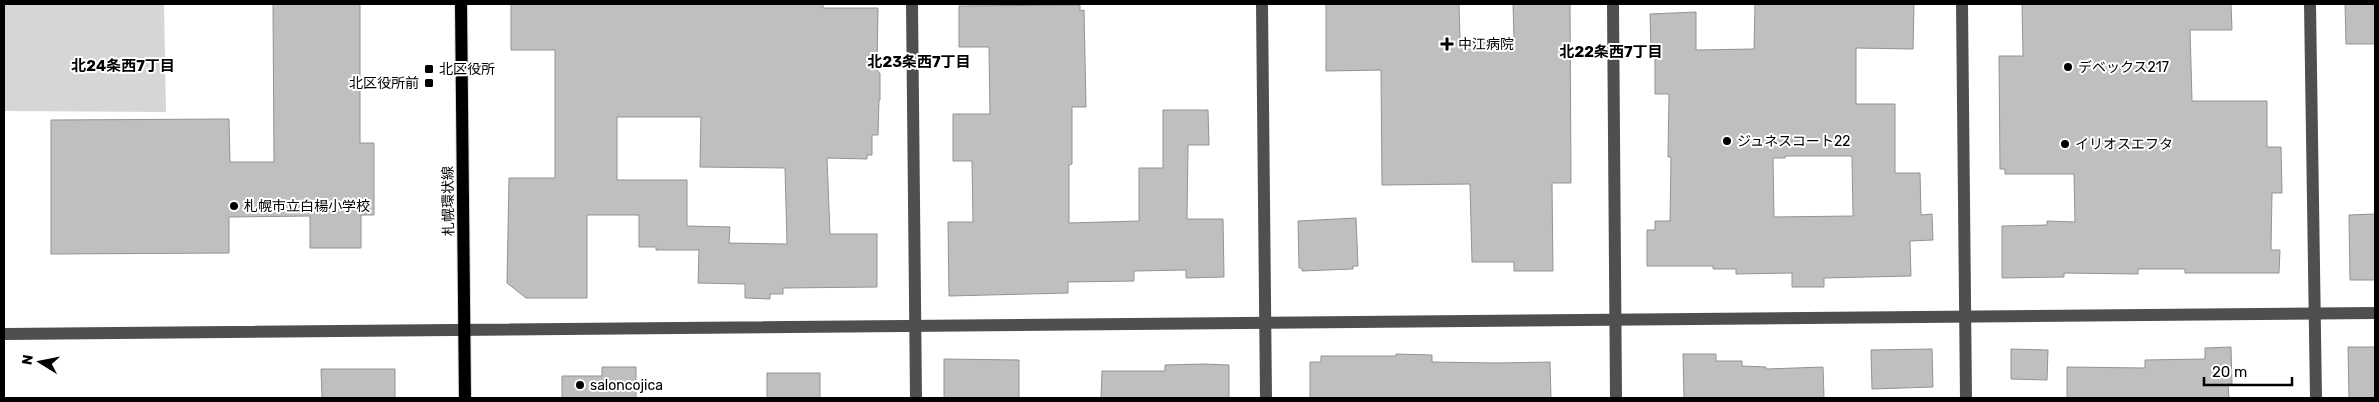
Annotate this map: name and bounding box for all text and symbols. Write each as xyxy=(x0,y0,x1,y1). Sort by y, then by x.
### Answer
place label: 中江病院 xyxy=(1458,36,1514,53)
marker: 中江病院 xyxy=(1440,37,1454,51)
district label: 北22条西7丁目 xyxy=(1559,43,1663,61)
district label: 北23条西7丁目 xyxy=(867,53,971,71)
district label: 北24条西7丁目 xyxy=(71,57,175,75)
place label: デベックス217 xyxy=(2078,59,2169,76)
place label: 北区役所 xyxy=(439,61,495,78)
marker: デベックス217 xyxy=(2062,61,2074,73)
marker: 北区役所 xyxy=(423,63,435,75)
place label: 北区役所前 xyxy=(349,75,419,92)
marker: 北区役所前 xyxy=(423,77,435,89)
place label: ジュネスコート22 xyxy=(1737,133,1850,150)
marker: ジュネスコート22 xyxy=(1721,135,1733,147)
place label: イリオスエフタ xyxy=(2075,136,2173,153)
marker: イリオスエフタ xyxy=(2059,138,2071,150)
street label: 札幌環状線 xyxy=(439,166,458,236)
place label: 札幌市立白楊小学校 xyxy=(244,198,370,215)
marker: 札幌市立白楊小学校 xyxy=(228,200,240,212)
north arrow xyxy=(15,337,65,387)
text: N xyxy=(18,353,37,366)
scale bar xyxy=(2204,354,2292,386)
text: 20 m xyxy=(2212,363,2247,381)
place label: saloncojica xyxy=(590,377,663,394)
marker: saloncojica xyxy=(574,379,586,391)

